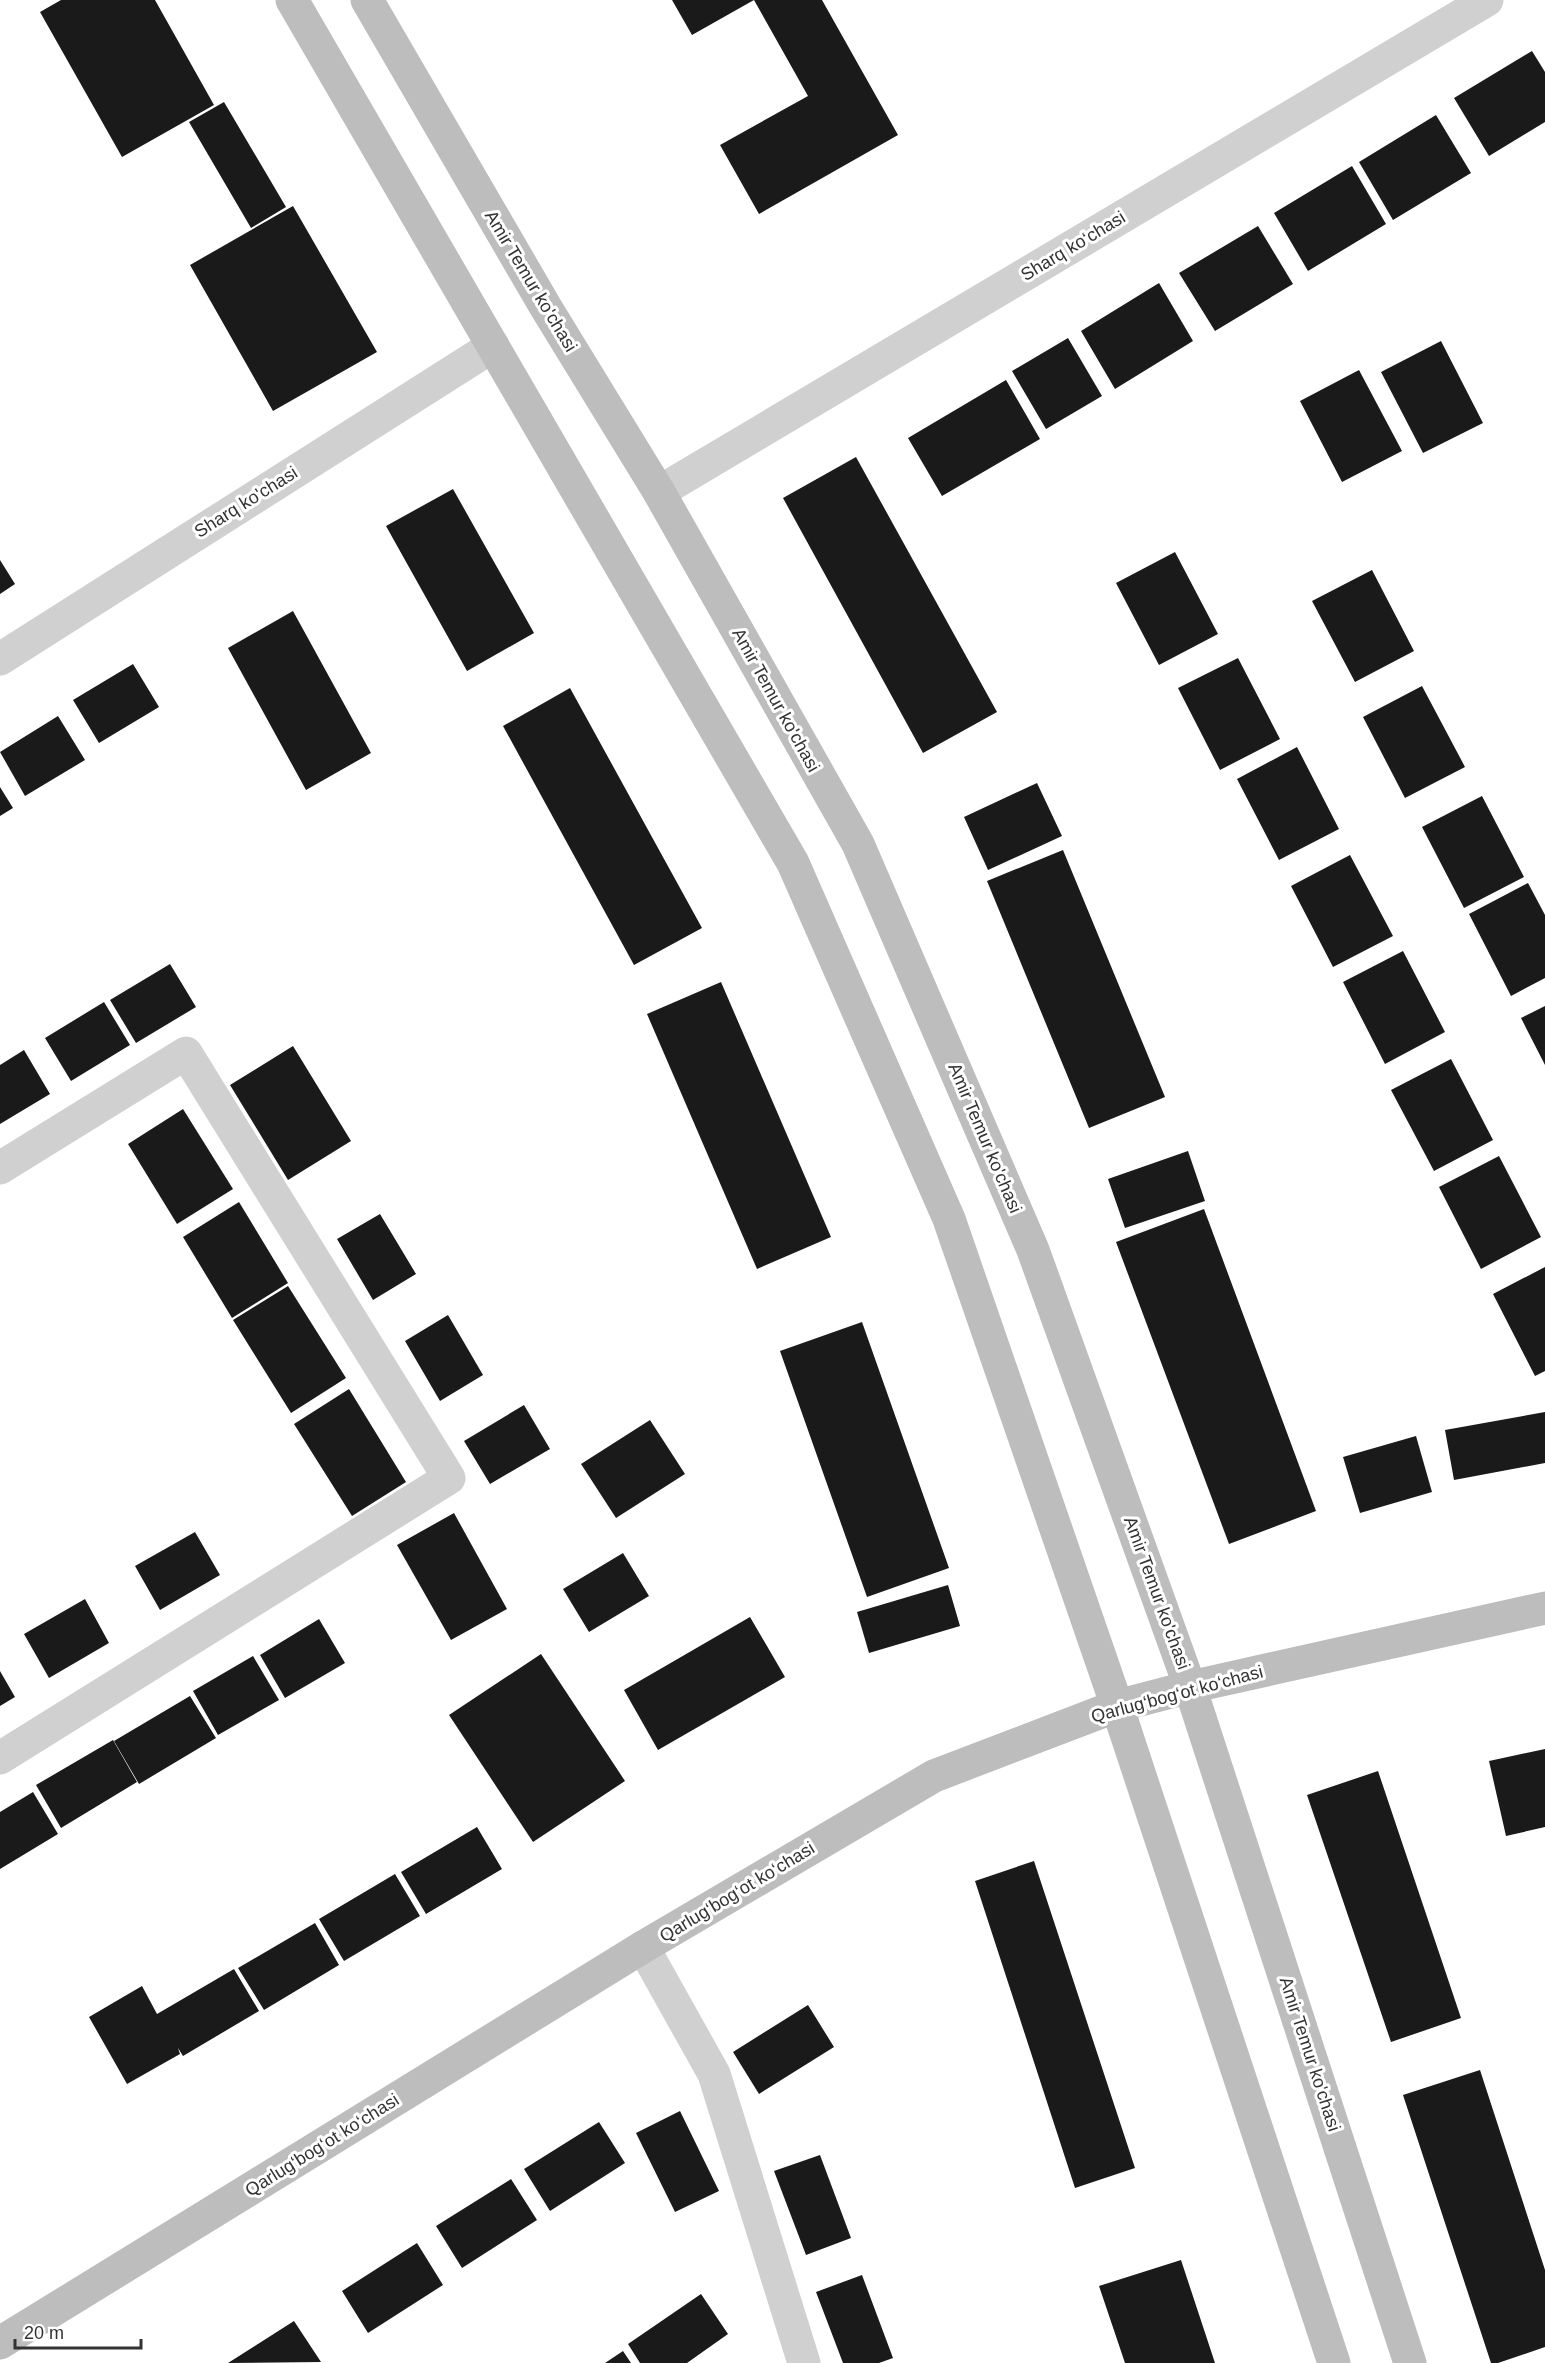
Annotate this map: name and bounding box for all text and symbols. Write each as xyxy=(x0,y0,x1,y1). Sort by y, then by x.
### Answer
street label: Amir Temur ko'chasi xyxy=(481,207,581,355)
street label: Sharq ko‘chasi xyxy=(1017,207,1129,285)
street label: Sharq ko'chasi xyxy=(191,462,301,542)
street label: Amir Temur ko'chasi xyxy=(728,625,824,775)
street label: Amir Temur ko'chasi xyxy=(944,1060,1026,1216)
street label: Amir Temur ko'chasi xyxy=(1120,1514,1194,1672)
street label: Qarlug‘bog‘ot ko‘chasi xyxy=(1089,1661,1265,1727)
street label: Qarlug‘bog‘ot ko‘chasi xyxy=(656,1838,818,1946)
street label: Amir Temur ko'chasi xyxy=(1276,1974,1344,2134)
street label: Qarlug‘bog‘ot ko‘chasi xyxy=(242,2090,402,2200)
scale bar xyxy=(15,2312,141,2350)
text: 20 m xyxy=(24,2323,64,2343)

